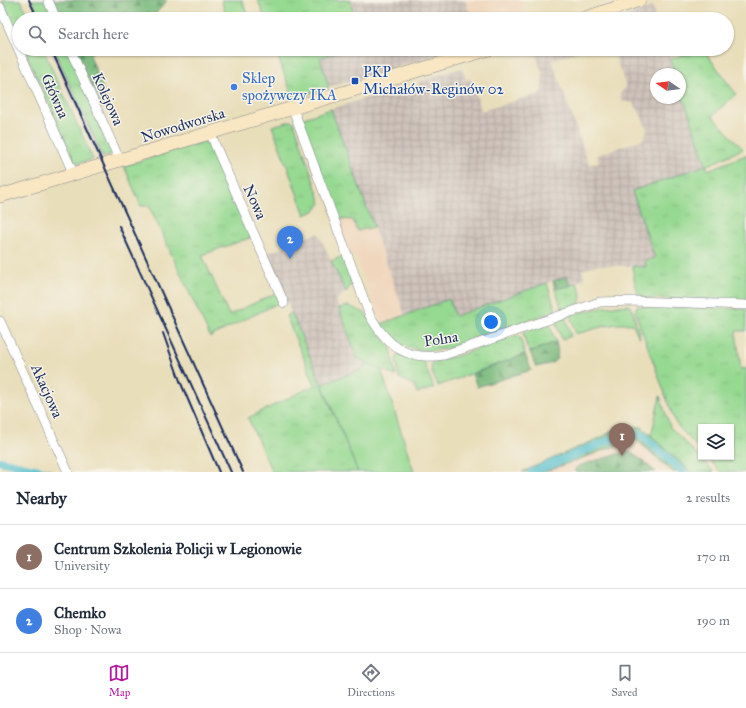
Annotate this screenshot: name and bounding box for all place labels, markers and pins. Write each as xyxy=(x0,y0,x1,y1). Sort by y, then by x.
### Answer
place label: PKP Michałów-Reginów 02 xyxy=(363,63,504,98)
place label: Sklep spożywczy IKA xyxy=(242,69,337,104)
marker: PKP Michałów-Reginów 02 xyxy=(350,76,360,86)
marker: Sklep spożywczy IKA xyxy=(229,82,239,92)
pin: 2 xyxy=(277,226,303,259)
pin: 1 xyxy=(609,423,635,456)

